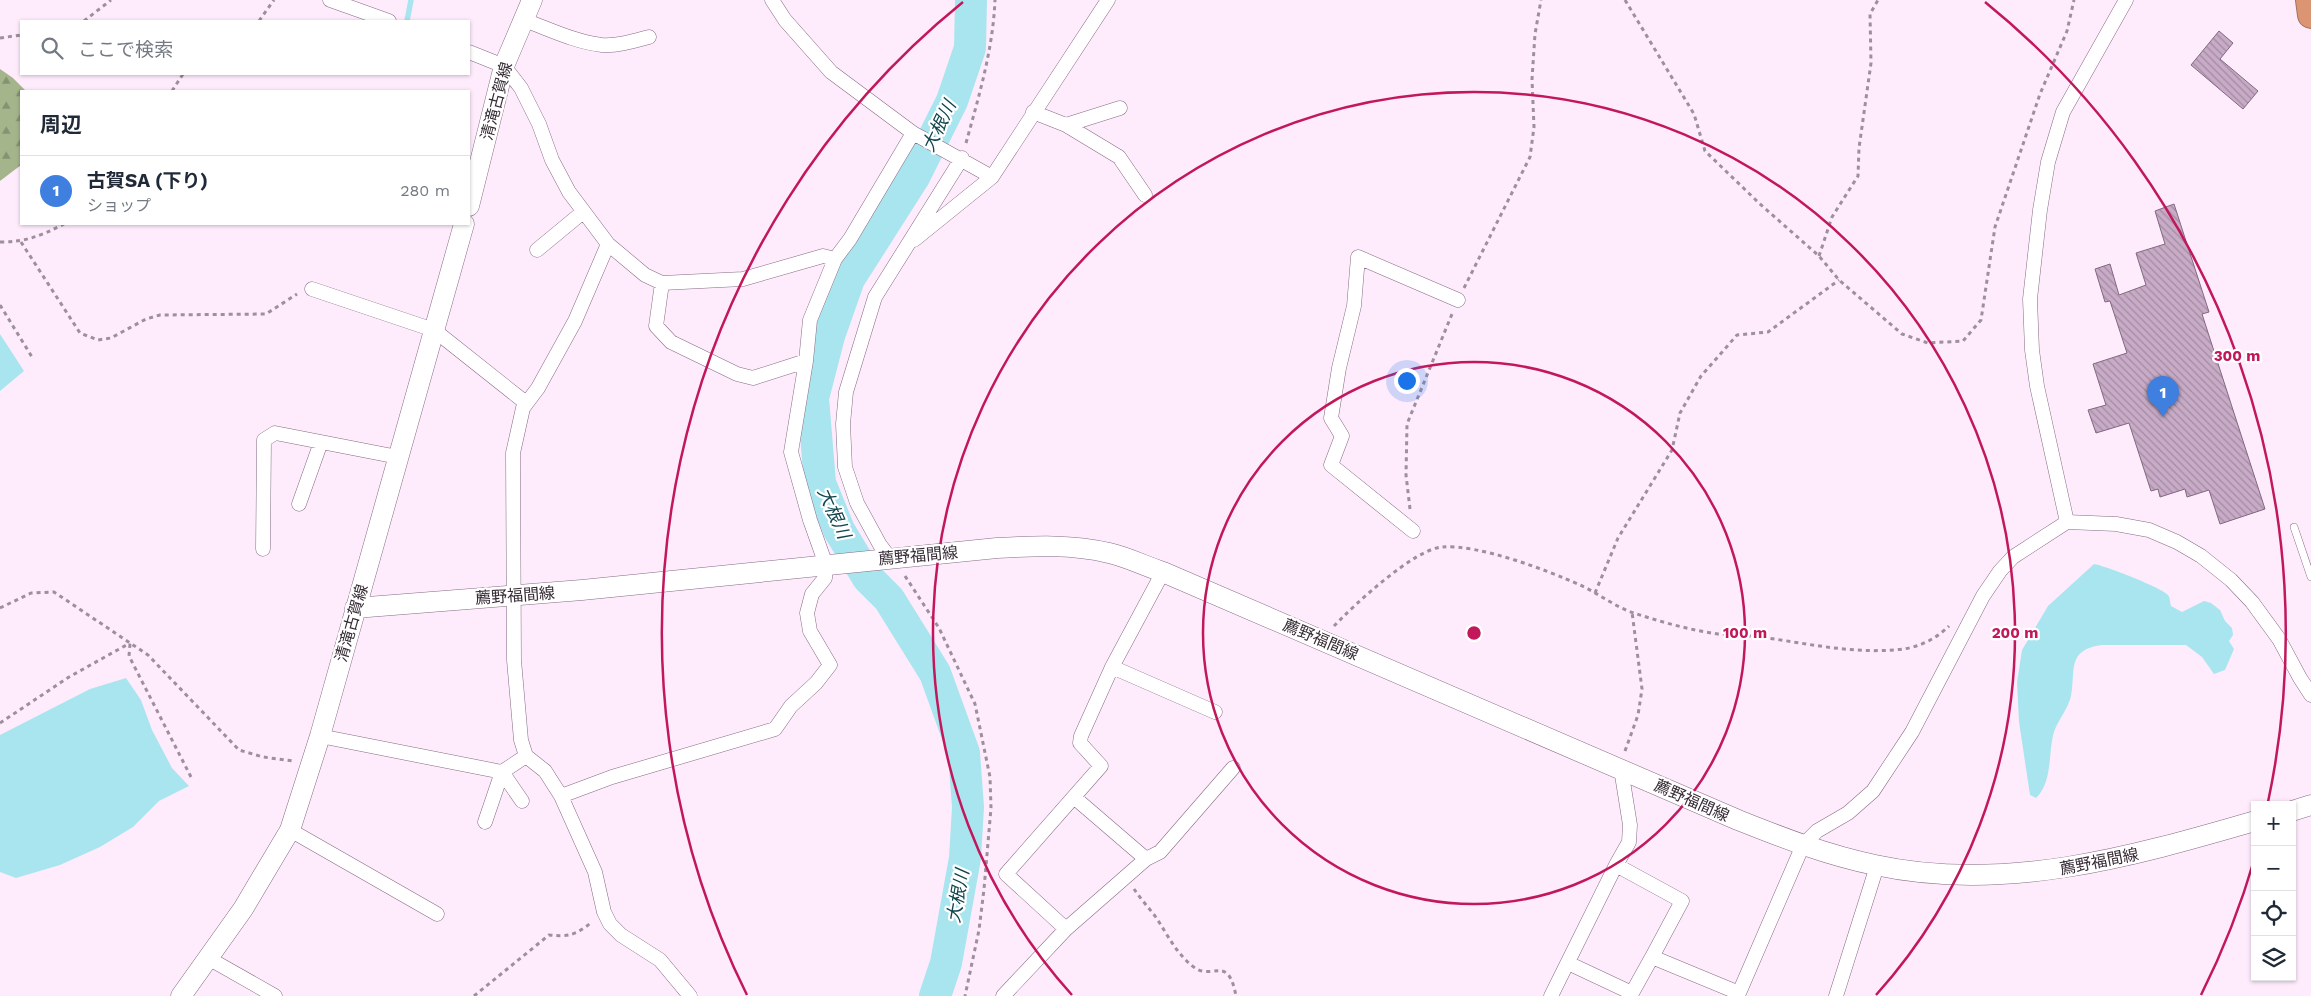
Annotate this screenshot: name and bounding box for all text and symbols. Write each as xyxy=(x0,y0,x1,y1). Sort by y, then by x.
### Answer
search box xyxy=(20,20,470,75)
icon: search xyxy=(38,34,66,62)
text: ここで検索 xyxy=(78,38,173,61)
street label: 清滝古賀線 xyxy=(477,60,516,142)
water label: 大根川 xyxy=(917,95,961,155)
text: 周辺 xyxy=(40,112,82,137)
text: 古賀SA (下り) xyxy=(87,169,208,192)
text: 1 xyxy=(53,181,59,200)
text: 280 m xyxy=(400,181,450,200)
text: ショップ xyxy=(87,196,151,215)
text: 300 m xyxy=(2214,347,2260,365)
your location xyxy=(1394,368,1420,394)
pin: 1 xyxy=(2147,376,2179,417)
water label: 大根川 xyxy=(814,484,856,544)
street label: 薦野福間線 xyxy=(877,543,959,568)
street label: 清滝古賀線 xyxy=(331,582,372,664)
street label: 薦野福間線 xyxy=(474,583,556,608)
street label: 薦野福間線 xyxy=(1280,615,1361,664)
centre of rings xyxy=(1465,624,1483,642)
text: 100 m xyxy=(1723,624,1767,642)
text: 200 m xyxy=(1992,624,2038,642)
street label: 薦野福間線 xyxy=(1651,776,1732,825)
map controls xyxy=(2251,801,2296,981)
button: + xyxy=(2251,801,2296,846)
street label: 薦野福間線 xyxy=(2058,845,2140,878)
button: − xyxy=(2251,846,2296,891)
water label: 大根川 xyxy=(942,866,973,924)
button: locate xyxy=(2251,891,2296,936)
button: layers xyxy=(2251,936,2296,981)

